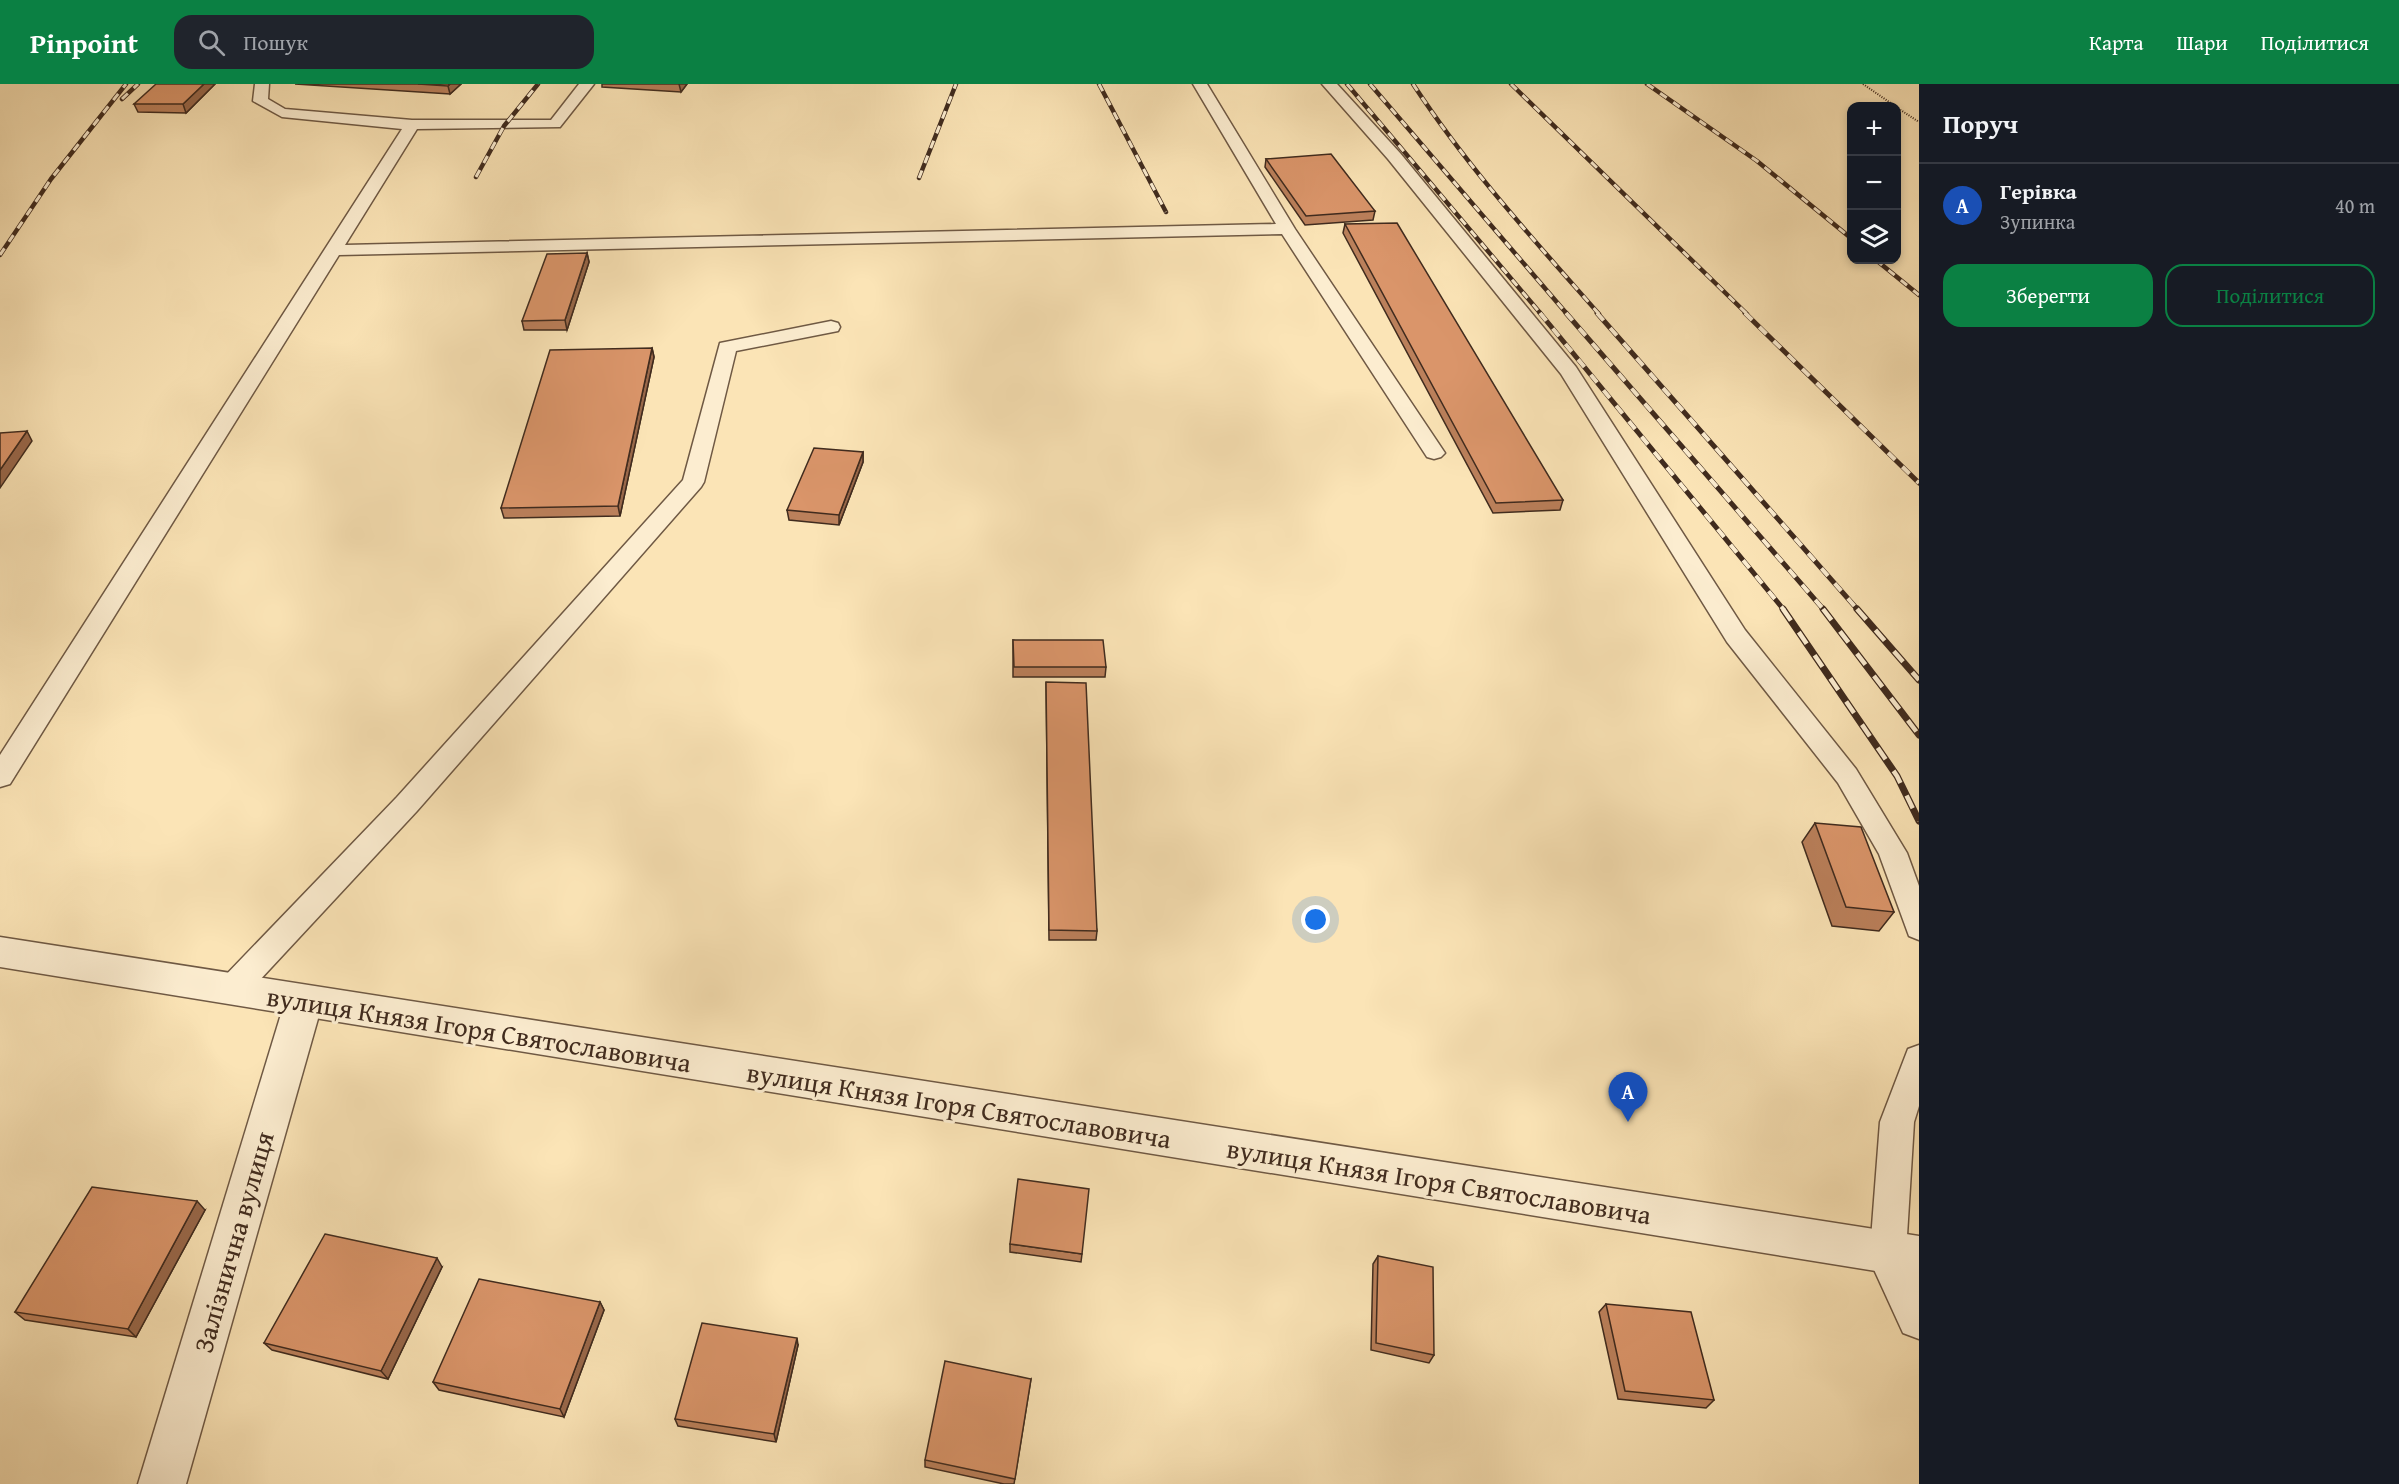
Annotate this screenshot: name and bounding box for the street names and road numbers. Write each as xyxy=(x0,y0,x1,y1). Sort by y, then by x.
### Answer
street label: вулиця Князя Ігоря Святославовича xyxy=(264,976,694,1082)
street label: вулиця Князя Ігоря Святославовича xyxy=(744,1052,1174,1158)
street label: Залізнична вулиця xyxy=(182,1126,284,1357)
street label: вулиця Князя Ігоря Святославовича xyxy=(1224,1128,1654,1234)

